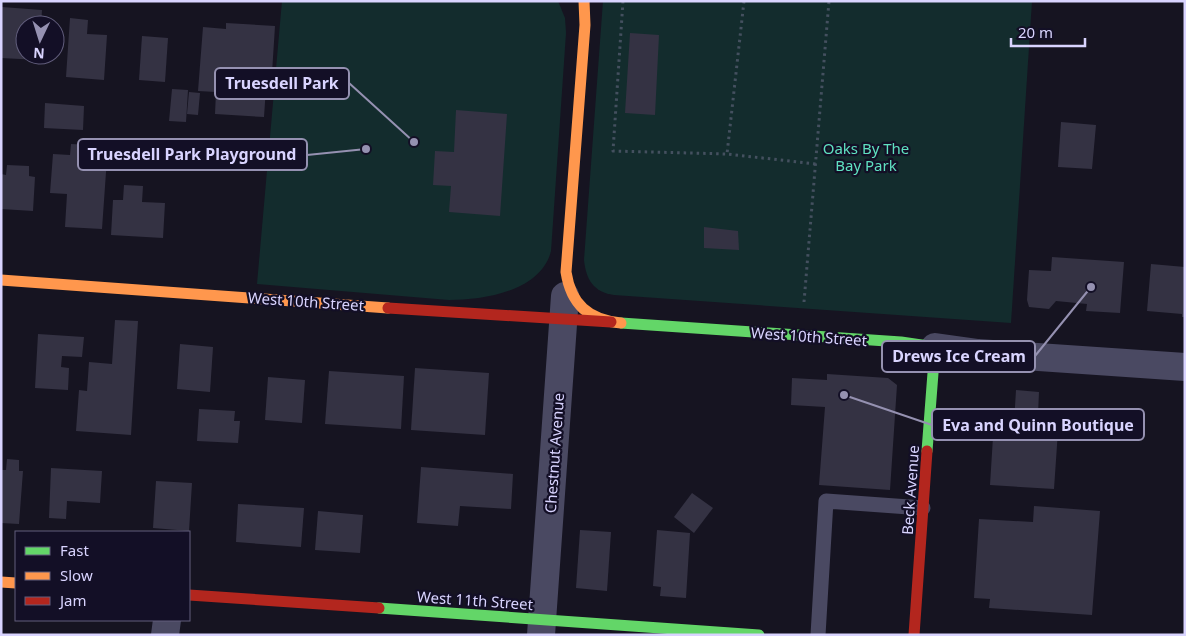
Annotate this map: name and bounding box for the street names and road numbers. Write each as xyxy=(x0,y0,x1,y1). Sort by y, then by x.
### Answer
street label: West 10th Street xyxy=(247,287,365,315)
street label: West 10th Street xyxy=(750,322,868,350)
street label: Chestnut Avenue xyxy=(540,392,568,514)
street label: Beck Avenue xyxy=(897,444,923,536)
street label: West 11th Street xyxy=(416,586,534,614)

